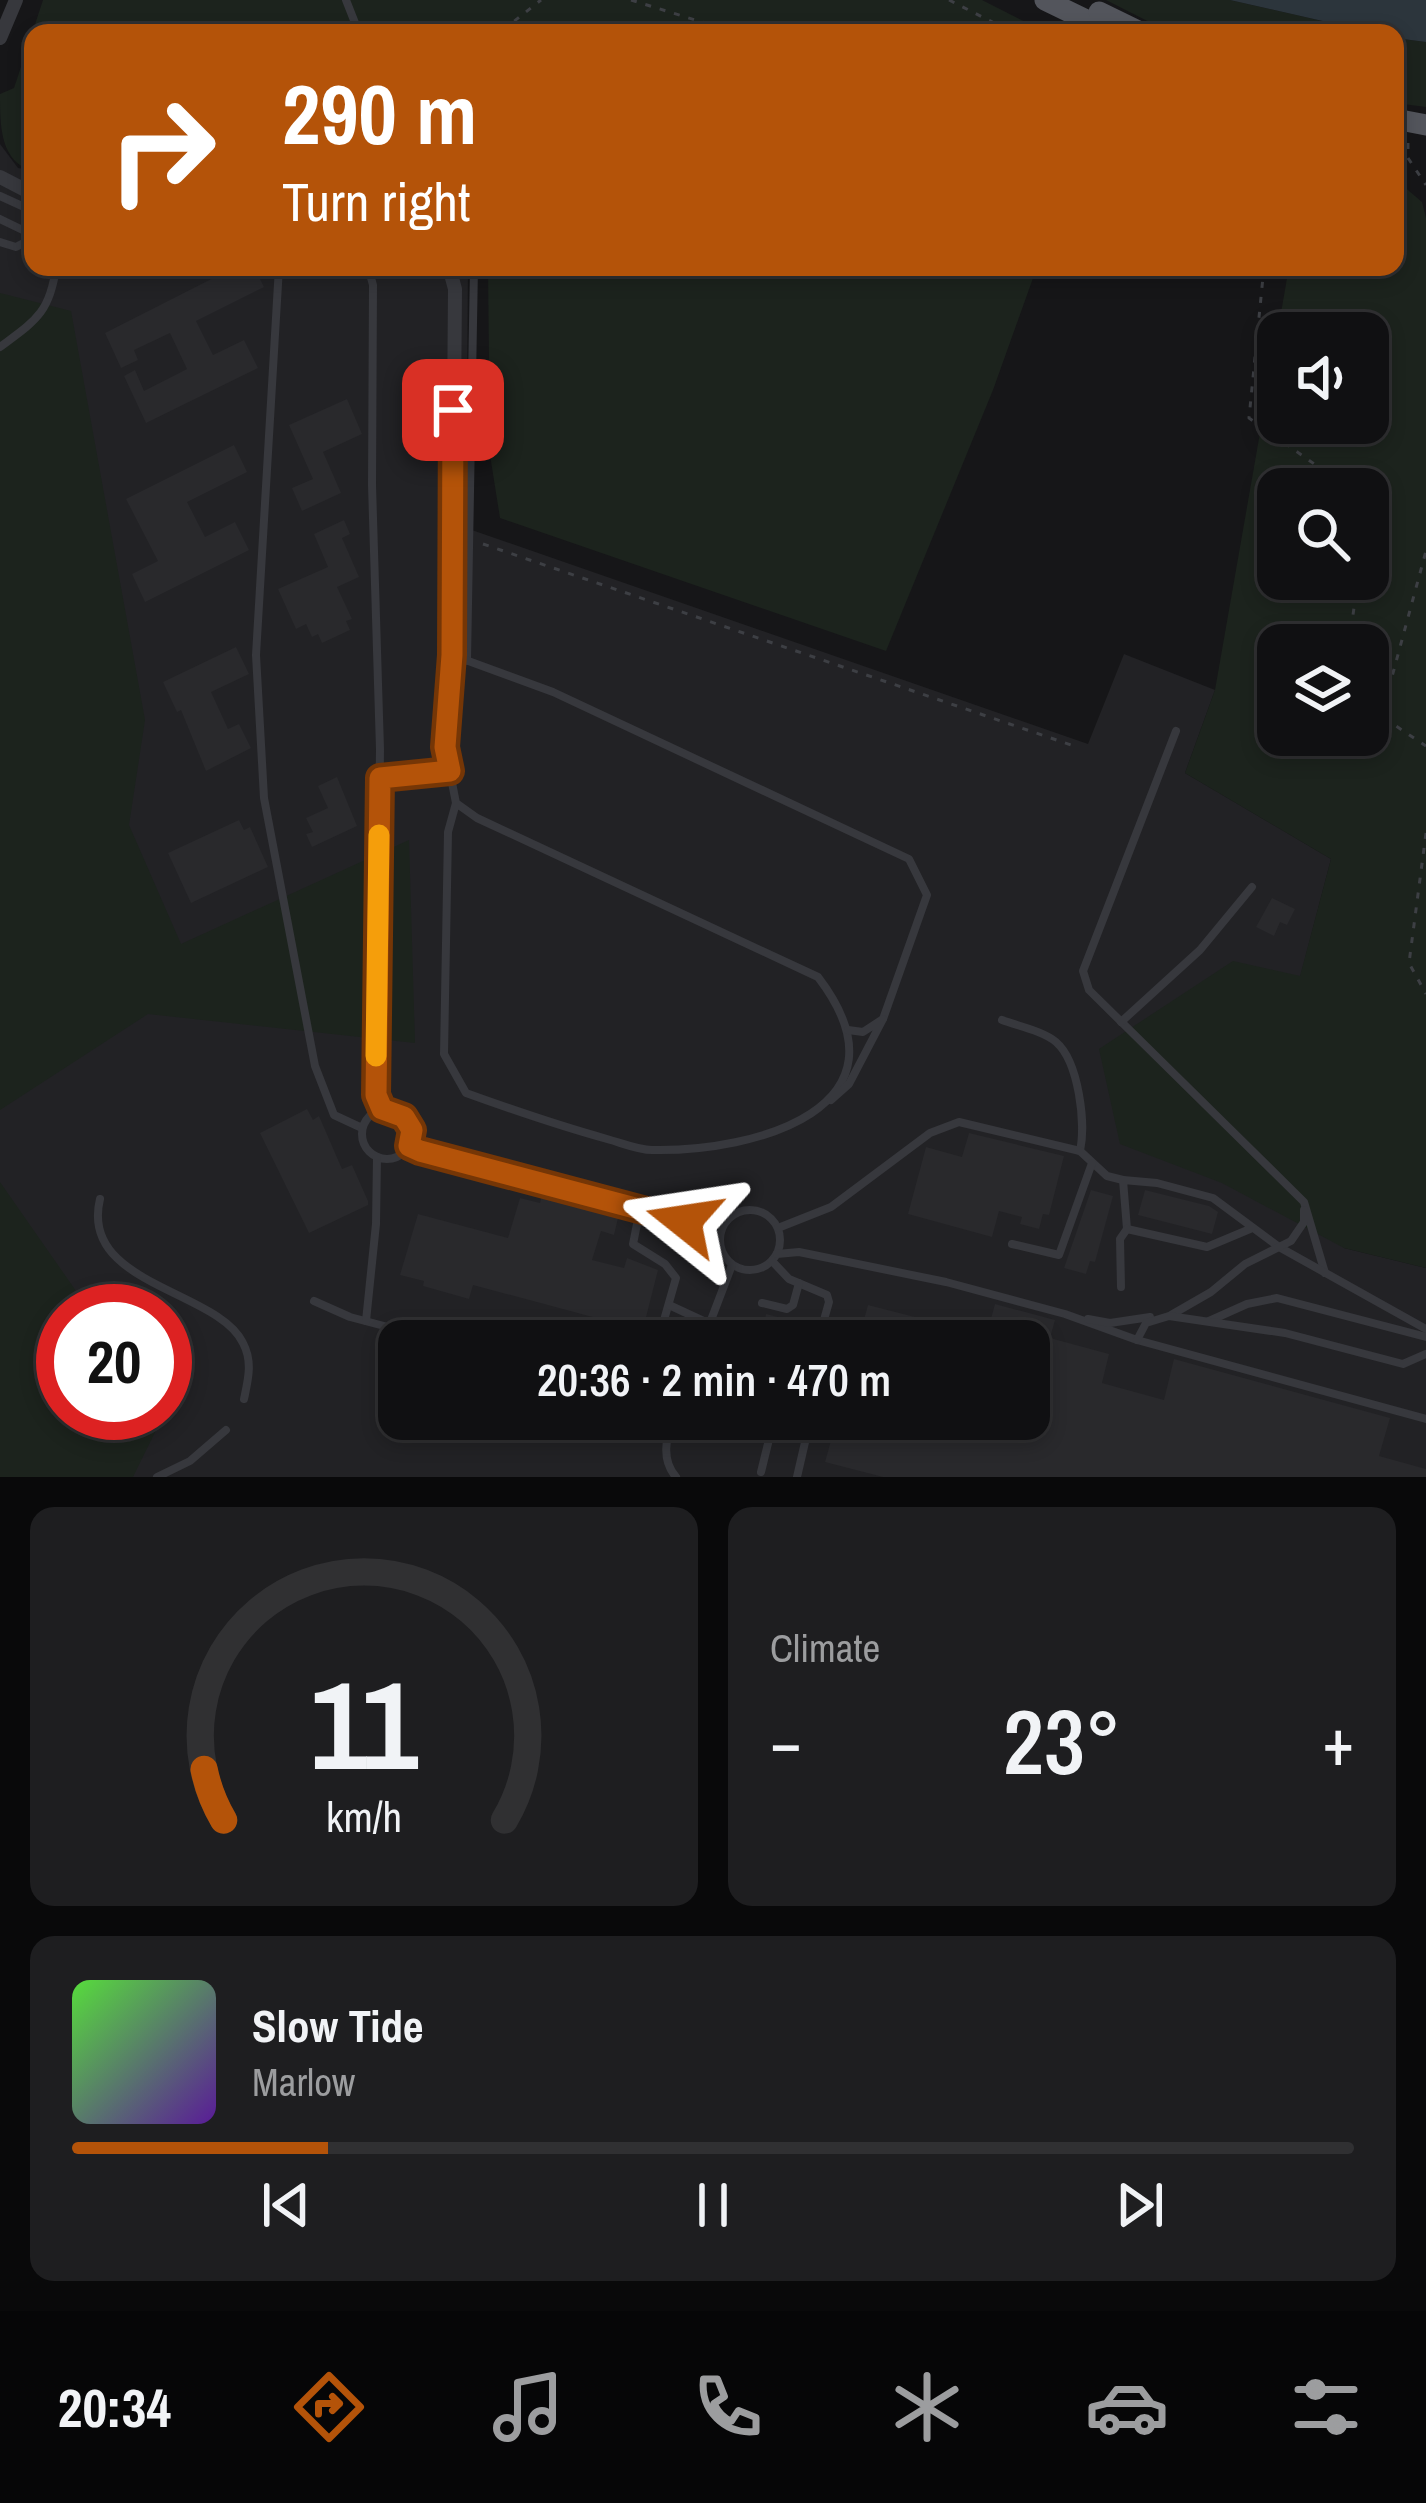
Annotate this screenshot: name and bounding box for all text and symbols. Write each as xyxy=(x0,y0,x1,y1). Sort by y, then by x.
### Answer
text: 290 m xyxy=(282,57,477,170)
icon: right xyxy=(84,72,240,228)
text: Turn right xyxy=(282,165,470,238)
map controls xyxy=(1257,312,1389,756)
button: sound xyxy=(1257,312,1389,444)
pin xyxy=(402,359,504,461)
icon: arrive xyxy=(420,377,486,443)
button: search xyxy=(1257,468,1389,600)
button: layers xyxy=(1257,624,1389,756)
position arrow xyxy=(621,1158,747,1284)
speed limit sign: 20 xyxy=(36,1284,192,1440)
text: 20:36 · 2 min · 470 m xyxy=(537,1349,891,1410)
text: Climate xyxy=(770,1622,880,1674)
text: 11 xyxy=(310,1640,418,1808)
text: 23° xyxy=(1003,1681,1121,1802)
text: − xyxy=(770,1697,802,1786)
text: + xyxy=(1322,1697,1354,1786)
text: km/h xyxy=(326,1787,402,1844)
text: Slow Tide xyxy=(252,1995,424,2056)
text: Marlow xyxy=(252,2056,355,2108)
icon: previous xyxy=(253,2172,319,2238)
icon: pause xyxy=(680,2172,746,2238)
icon: next xyxy=(1107,2172,1173,2238)
icon: directions xyxy=(287,2365,371,2449)
icon: music xyxy=(486,2365,570,2449)
icon: phone xyxy=(686,2365,770,2449)
icon: climate xyxy=(885,2365,969,2449)
icon: car xyxy=(1085,2365,1169,2449)
icon: filters xyxy=(1284,2365,1368,2449)
text: 20:34 xyxy=(58,2371,171,2444)

